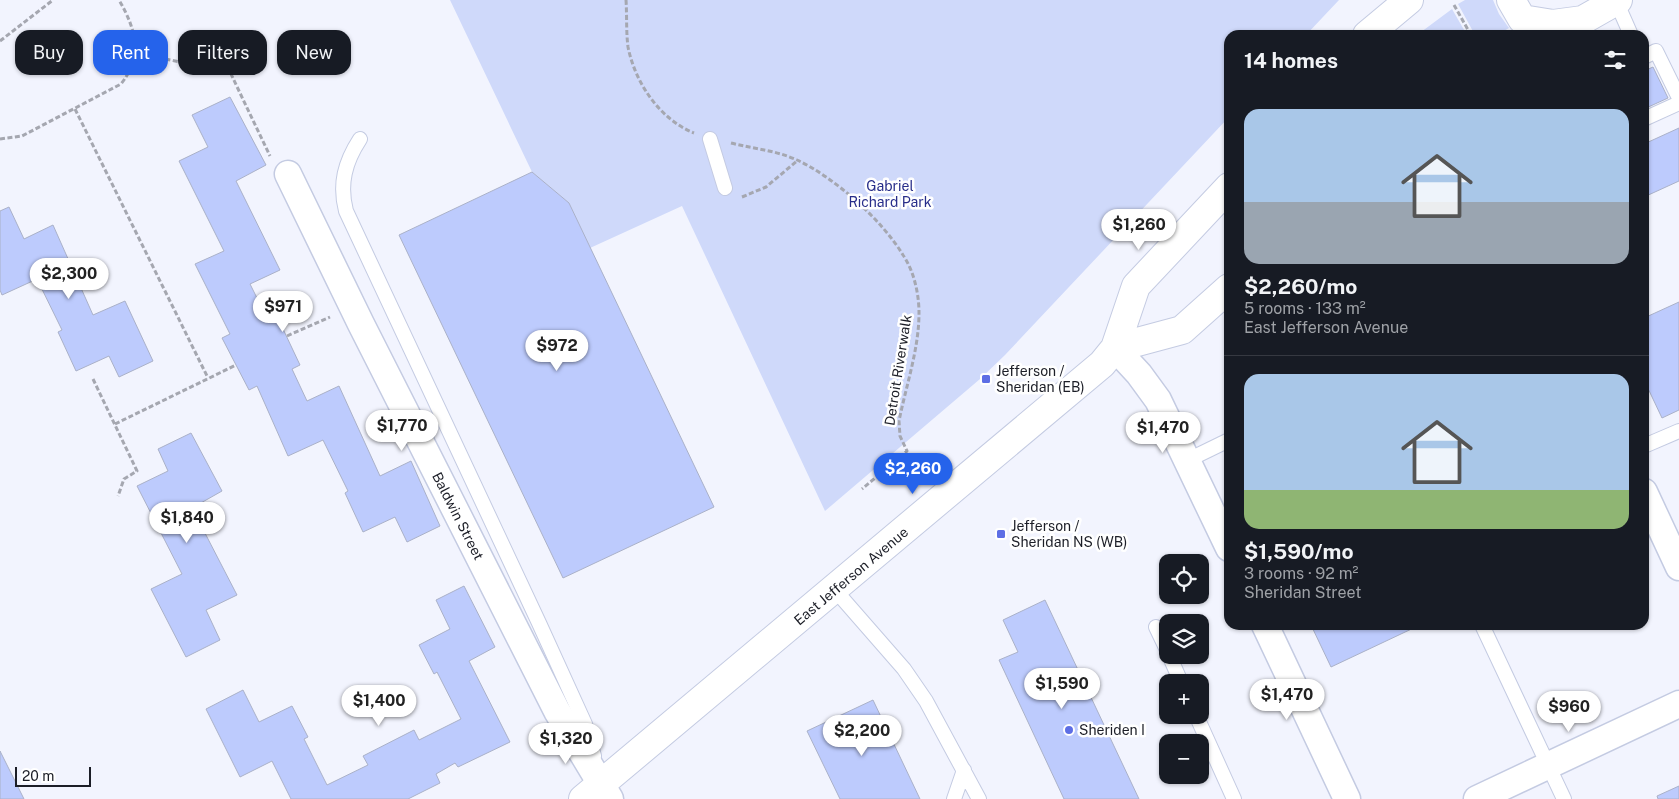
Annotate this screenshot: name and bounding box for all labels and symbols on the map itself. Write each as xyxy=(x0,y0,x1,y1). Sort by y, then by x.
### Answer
park label: Gabriel Richard Park xyxy=(848,178,932,210)
pin: $1,260 xyxy=(1098,208,1180,251)
pin: $2,300 xyxy=(28,258,110,300)
pin: $971 xyxy=(253,290,313,333)
street label: Detroit Riverwalk xyxy=(881,313,915,427)
pin: $972 xyxy=(527,330,587,372)
place label: Jefferson / Sheridan (EB) xyxy=(996,363,1085,395)
marker: Jefferson / Sheridan (EB) xyxy=(980,373,992,385)
pin: $1,770 xyxy=(361,410,443,452)
pin: $1,470 xyxy=(1122,412,1204,454)
pin: $2,260 xyxy=(872,452,954,495)
street label: Baldwin Street xyxy=(429,469,487,563)
pin: $1,840 xyxy=(146,502,228,544)
place label: Jefferson / Sheridan NS (WB) xyxy=(1011,518,1127,550)
street label: East Jefferson Avenue xyxy=(791,524,911,628)
marker: Jefferson / Sheridan NS (WB) xyxy=(995,528,1007,540)
pin: $1,590 xyxy=(1021,668,1103,710)
pin: $1,470 xyxy=(1246,678,1328,721)
pin: $1,400 xyxy=(338,684,420,727)
pin: $960 xyxy=(1539,690,1599,733)
pin: $2,200 xyxy=(821,714,903,757)
pin: $1,320 xyxy=(525,722,607,765)
place label: Sheriden I xyxy=(1079,722,1145,738)
marker: Sheriden I xyxy=(1063,724,1075,736)
scale bar xyxy=(15,764,91,787)

